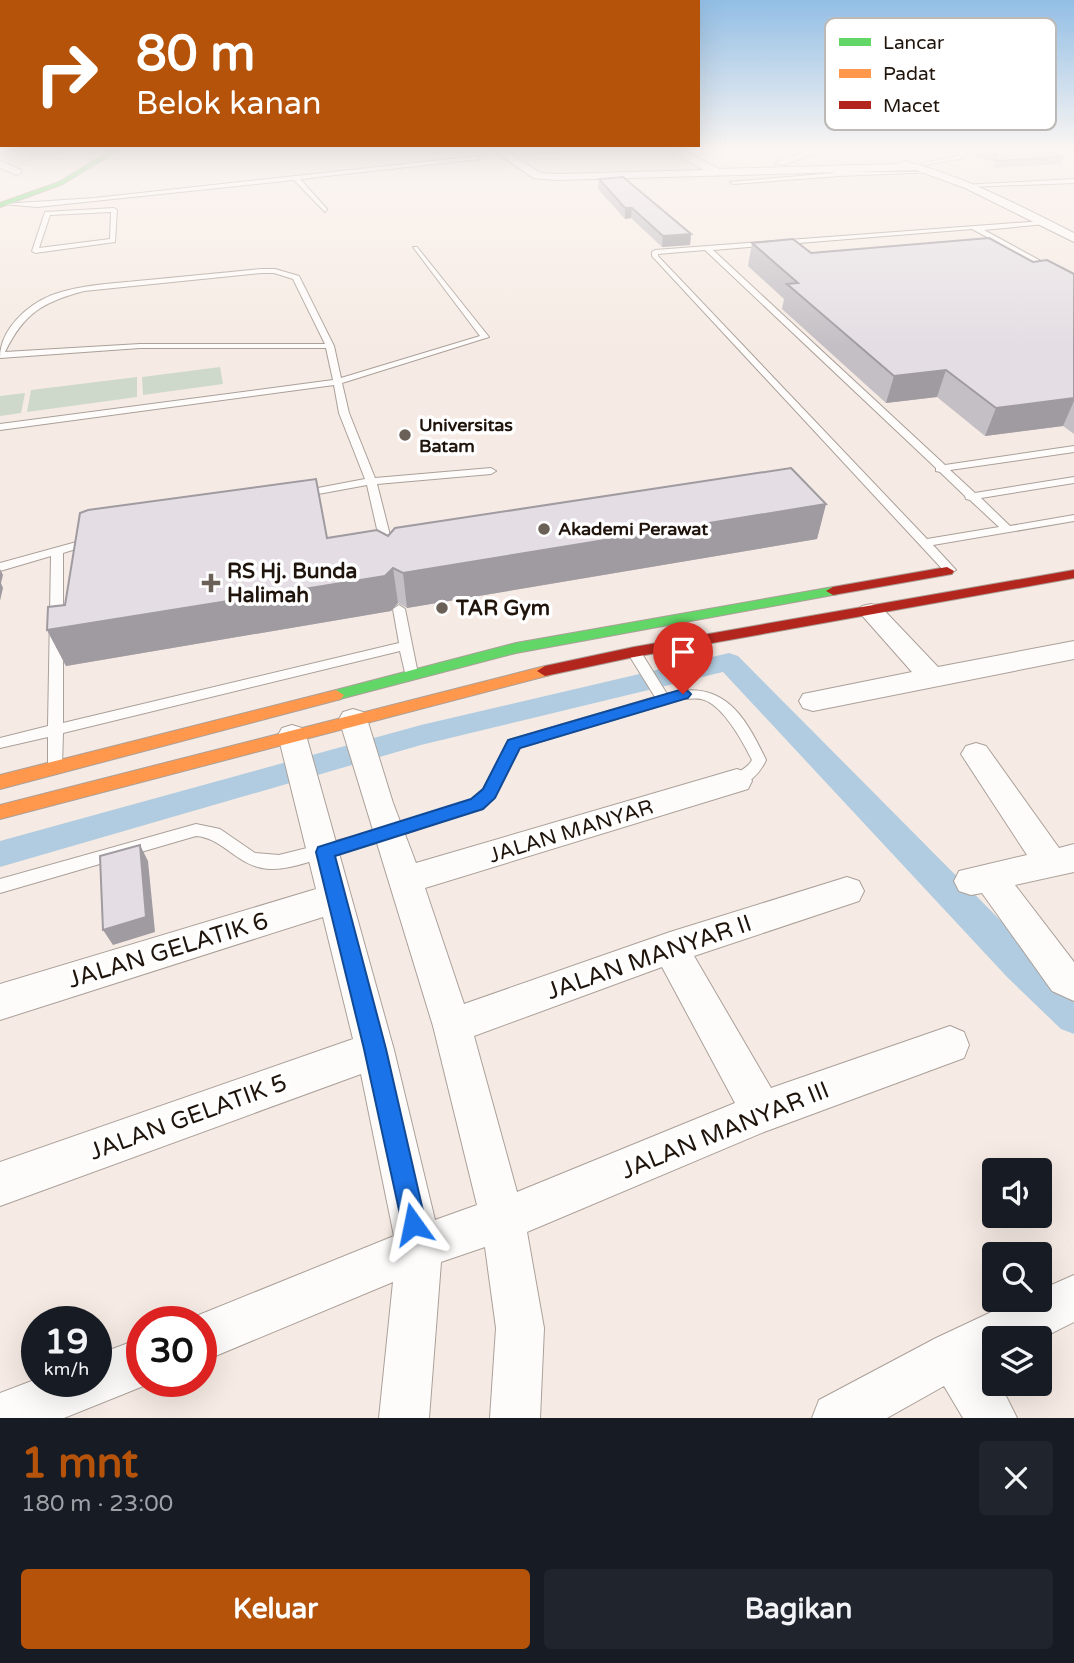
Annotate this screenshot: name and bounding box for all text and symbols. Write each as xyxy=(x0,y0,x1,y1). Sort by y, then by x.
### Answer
legend xyxy=(825,18,1056,130)
text: 80 m xyxy=(136,25,255,84)
icon: right xyxy=(21,28,112,119)
text: Lancar xyxy=(883,32,945,54)
text: Padat xyxy=(883,63,936,85)
text: Belok kanan xyxy=(136,85,321,123)
text: Macet xyxy=(883,95,940,117)
place label: Universitas Batam xyxy=(419,414,513,457)
marker: Universitas Batam xyxy=(397,427,413,443)
place label: Akademi Perawat xyxy=(558,518,708,540)
marker: Akademi Perawat xyxy=(536,521,552,537)
place label: RS Hj. Bunda Halimah xyxy=(227,559,357,608)
marker: RS Hj. Bunda Halimah xyxy=(201,573,221,593)
place label: TAR Gym xyxy=(455,596,550,621)
marker: TAR Gym xyxy=(434,600,450,616)
pin xyxy=(653,622,713,694)
icon: arrive xyxy=(664,633,702,671)
street label: JALAN MANYAR xyxy=(486,795,656,868)
street label: JALAN GELATIK 6 xyxy=(64,906,272,995)
street label: JALAN MANYAR II xyxy=(543,909,756,1006)
street label: JALAN GELATIK 5 xyxy=(86,1068,291,1167)
street label: JALAN MANYAR III xyxy=(617,1075,833,1185)
map controls xyxy=(982,1158,1052,1396)
button: sound xyxy=(982,1158,1052,1228)
position arrow xyxy=(376,1187,450,1261)
button: search xyxy=(982,1242,1052,1312)
speed limit sign: 30 xyxy=(126,1306,217,1397)
text: 19 xyxy=(45,1321,88,1363)
button: layers xyxy=(982,1326,1052,1396)
text: km/h xyxy=(44,1358,89,1380)
text: 1 mnt xyxy=(21,1438,138,1489)
button: close xyxy=(979,1441,1053,1515)
text: 180 m · 23:00 xyxy=(21,1490,173,1518)
button: Keluar xyxy=(21,1569,530,1649)
button: Bagikan xyxy=(544,1569,1053,1649)

